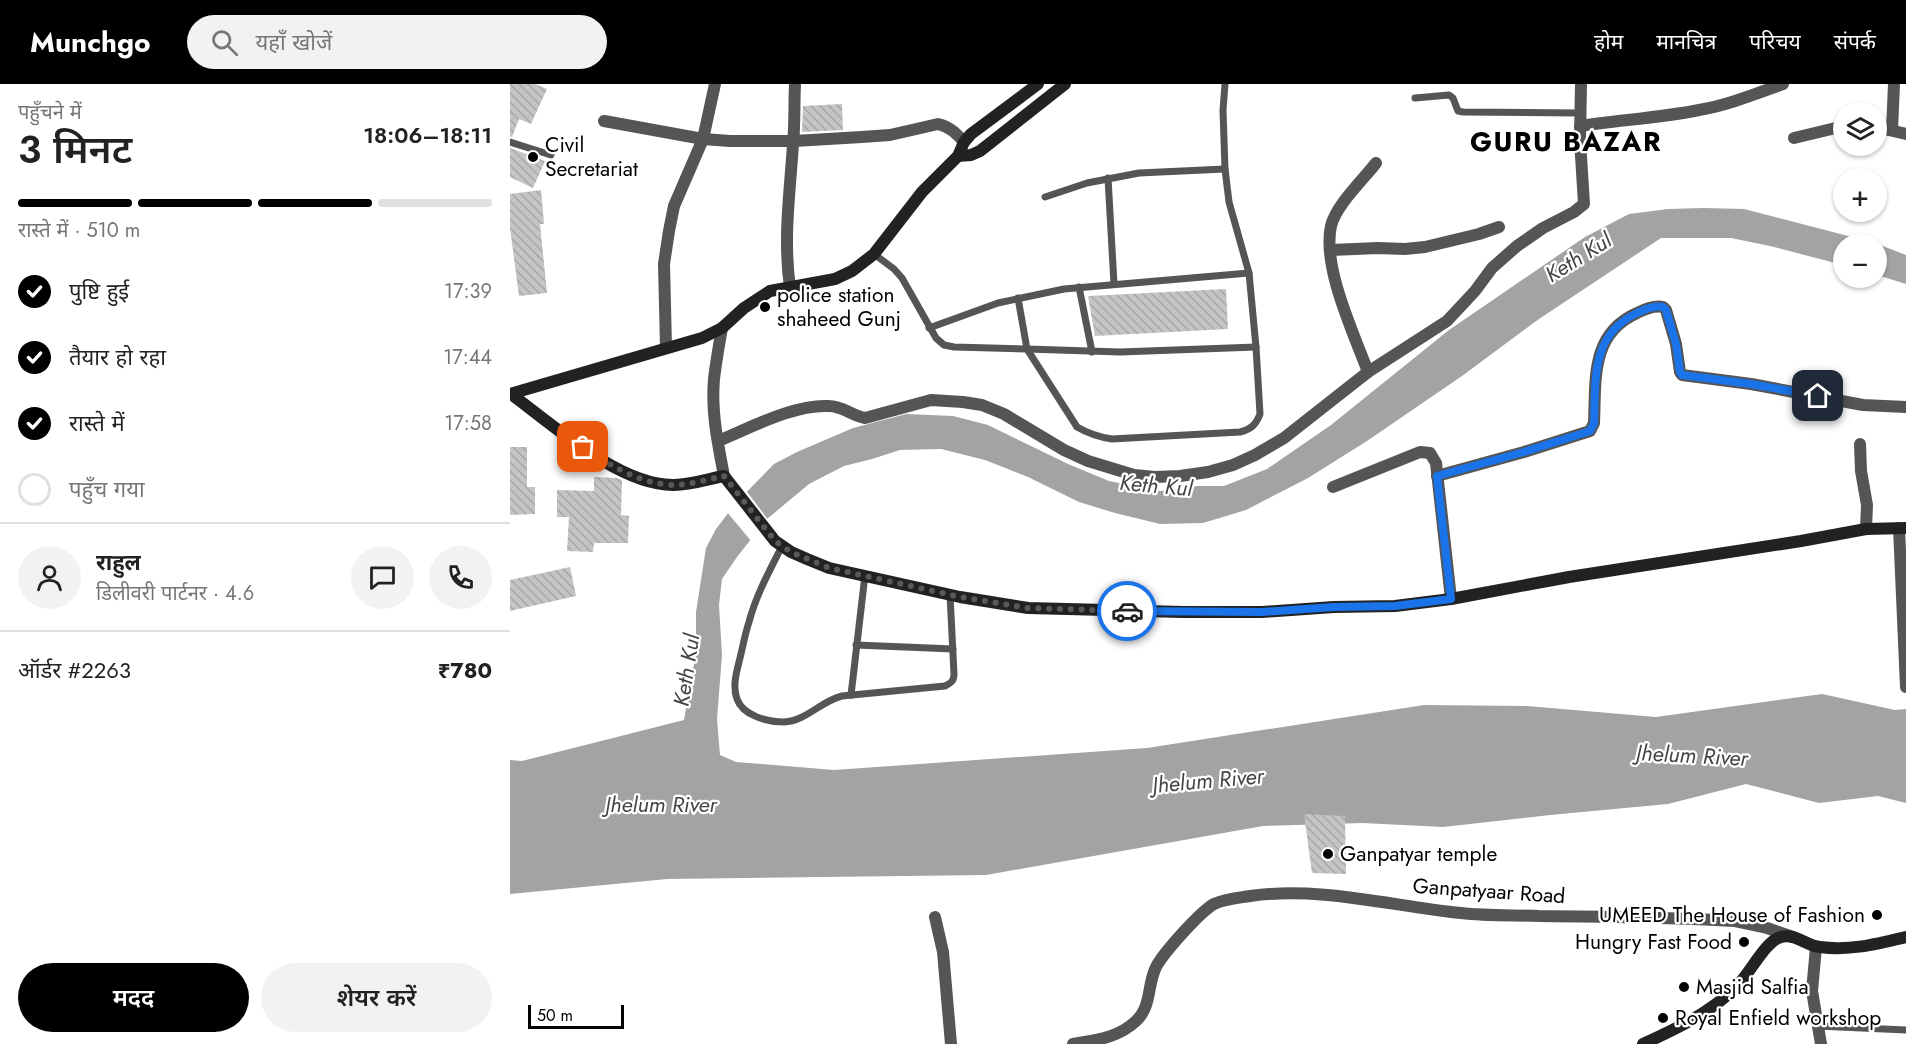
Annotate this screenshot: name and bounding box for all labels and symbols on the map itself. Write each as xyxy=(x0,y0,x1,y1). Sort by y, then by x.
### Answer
district label: GURU BAZAR xyxy=(1470,122,1662,161)
place label: Civil Secretariat xyxy=(545,130,638,184)
marker: Civil Secretariat xyxy=(526,150,540,164)
water label: Keth Kul xyxy=(1539,224,1618,290)
place label: police station shaheed Gunj xyxy=(777,280,901,334)
marker: police station shaheed Gunj xyxy=(758,300,772,314)
pin xyxy=(1792,370,1843,421)
pin xyxy=(557,421,608,472)
water label: Keth Kul xyxy=(1118,466,1195,504)
courier xyxy=(1097,581,1157,641)
water label: Keth Kul xyxy=(664,630,708,708)
water label: Jhelum River xyxy=(1631,736,1750,774)
water label: Jhelum River xyxy=(1147,759,1267,801)
water label: Jhelum River xyxy=(601,788,718,820)
place label: Ganpatyar temple xyxy=(1340,839,1497,869)
marker: Ganpatyar temple xyxy=(1321,847,1335,861)
street label: Ganpatyaar Road xyxy=(1412,871,1566,911)
place label: UMEED The House of Fashion xyxy=(1599,900,1865,930)
marker: UMEED The House of Fashion xyxy=(1870,908,1884,922)
place label: Hungry Fast Food xyxy=(1575,927,1732,957)
marker: Hungry Fast Food xyxy=(1737,935,1751,949)
place label: Masjid Salfia xyxy=(1696,972,1809,1002)
marker: Masjid Salfia xyxy=(1677,980,1691,994)
scale bar xyxy=(528,1002,624,1030)
place label: Royal Enfield workshop xyxy=(1675,1003,1881,1033)
marker: Royal Enfield workshop xyxy=(1656,1011,1670,1025)

